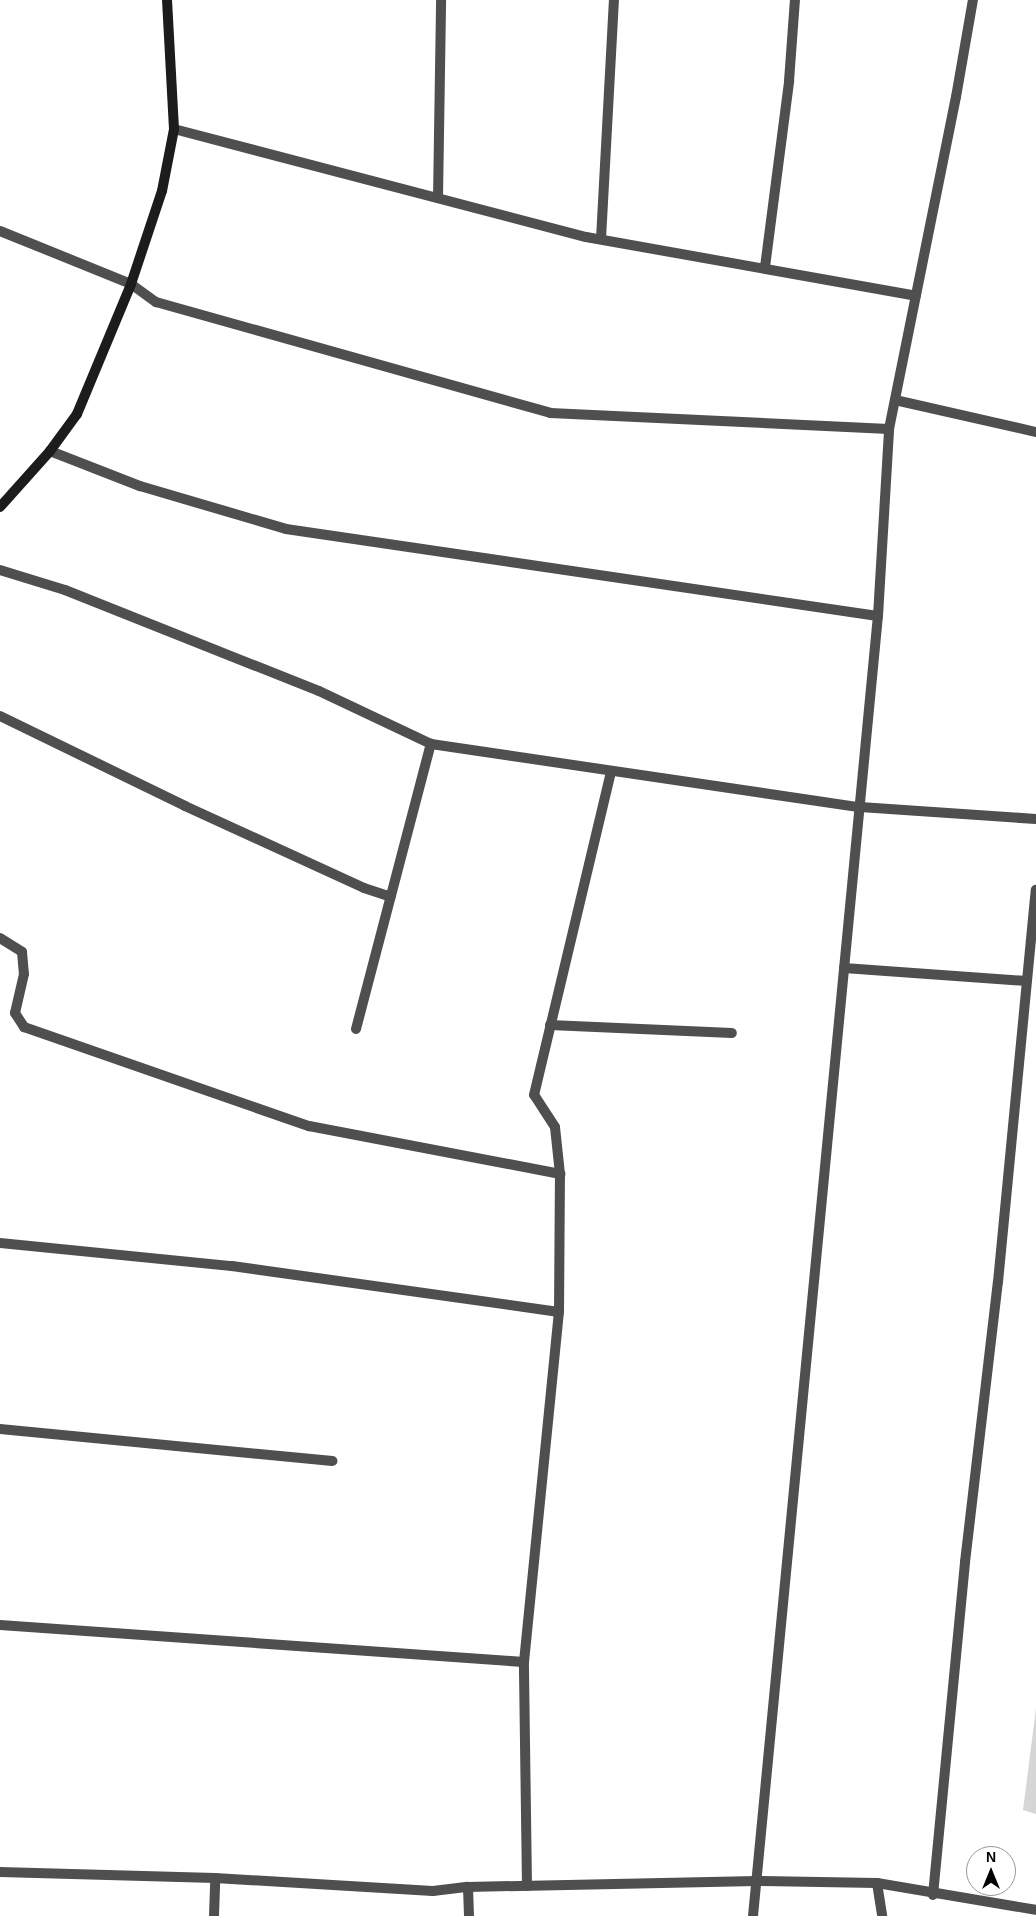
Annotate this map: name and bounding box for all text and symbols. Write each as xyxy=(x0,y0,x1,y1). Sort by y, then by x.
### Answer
north arrow xyxy=(966,1846,1016,1896)
text: N xyxy=(986,1849,996,1865)

